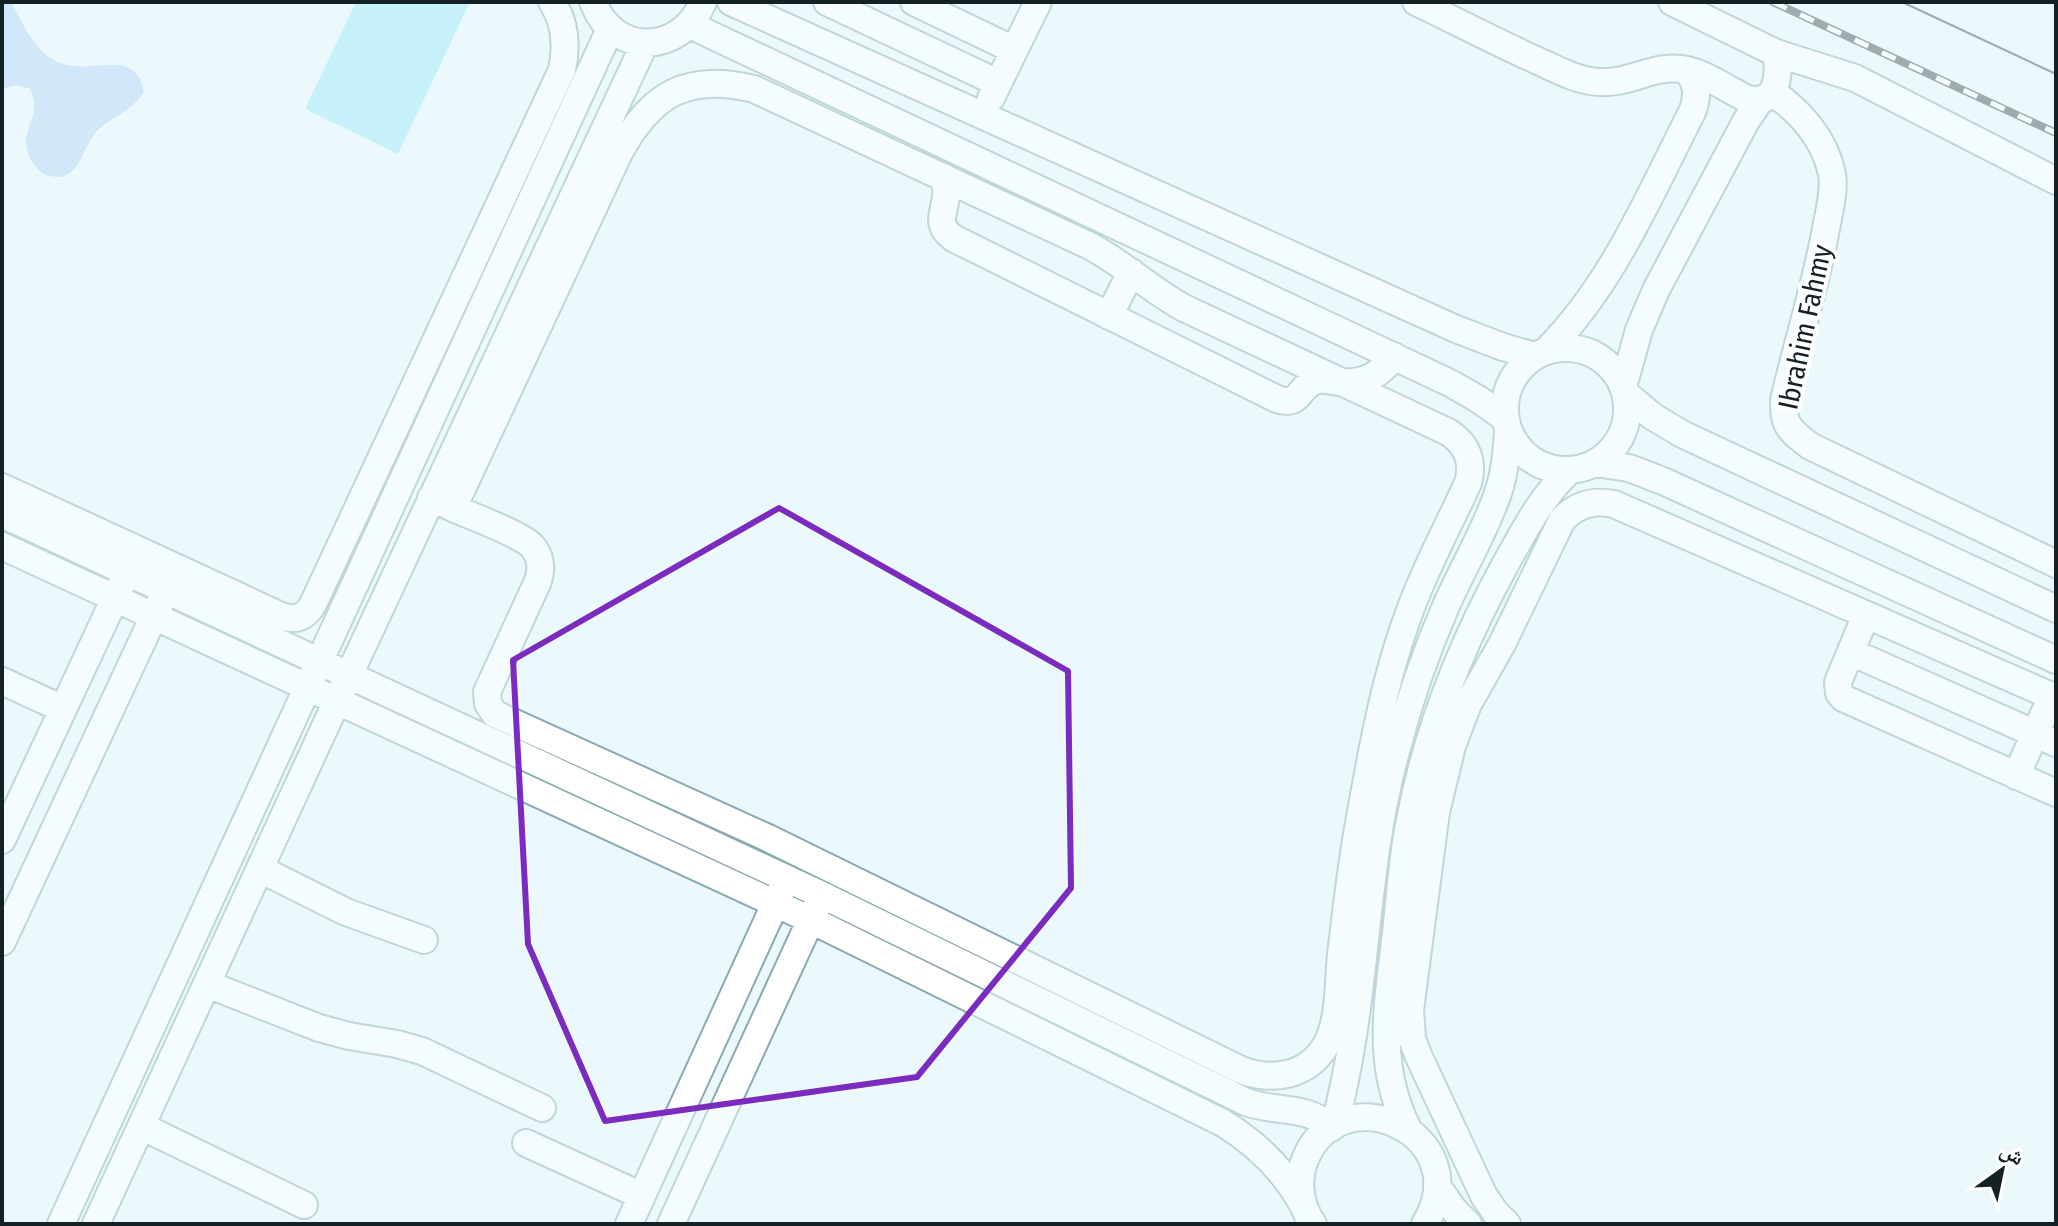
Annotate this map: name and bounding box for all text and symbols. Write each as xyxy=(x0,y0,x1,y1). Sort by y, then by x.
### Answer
street label: Ibrahim Fahmy xyxy=(1771,241,1839,412)
north arrow xyxy=(1962,1130,2042,1210)
text: ش xyxy=(1995,1136,2030,1171)

